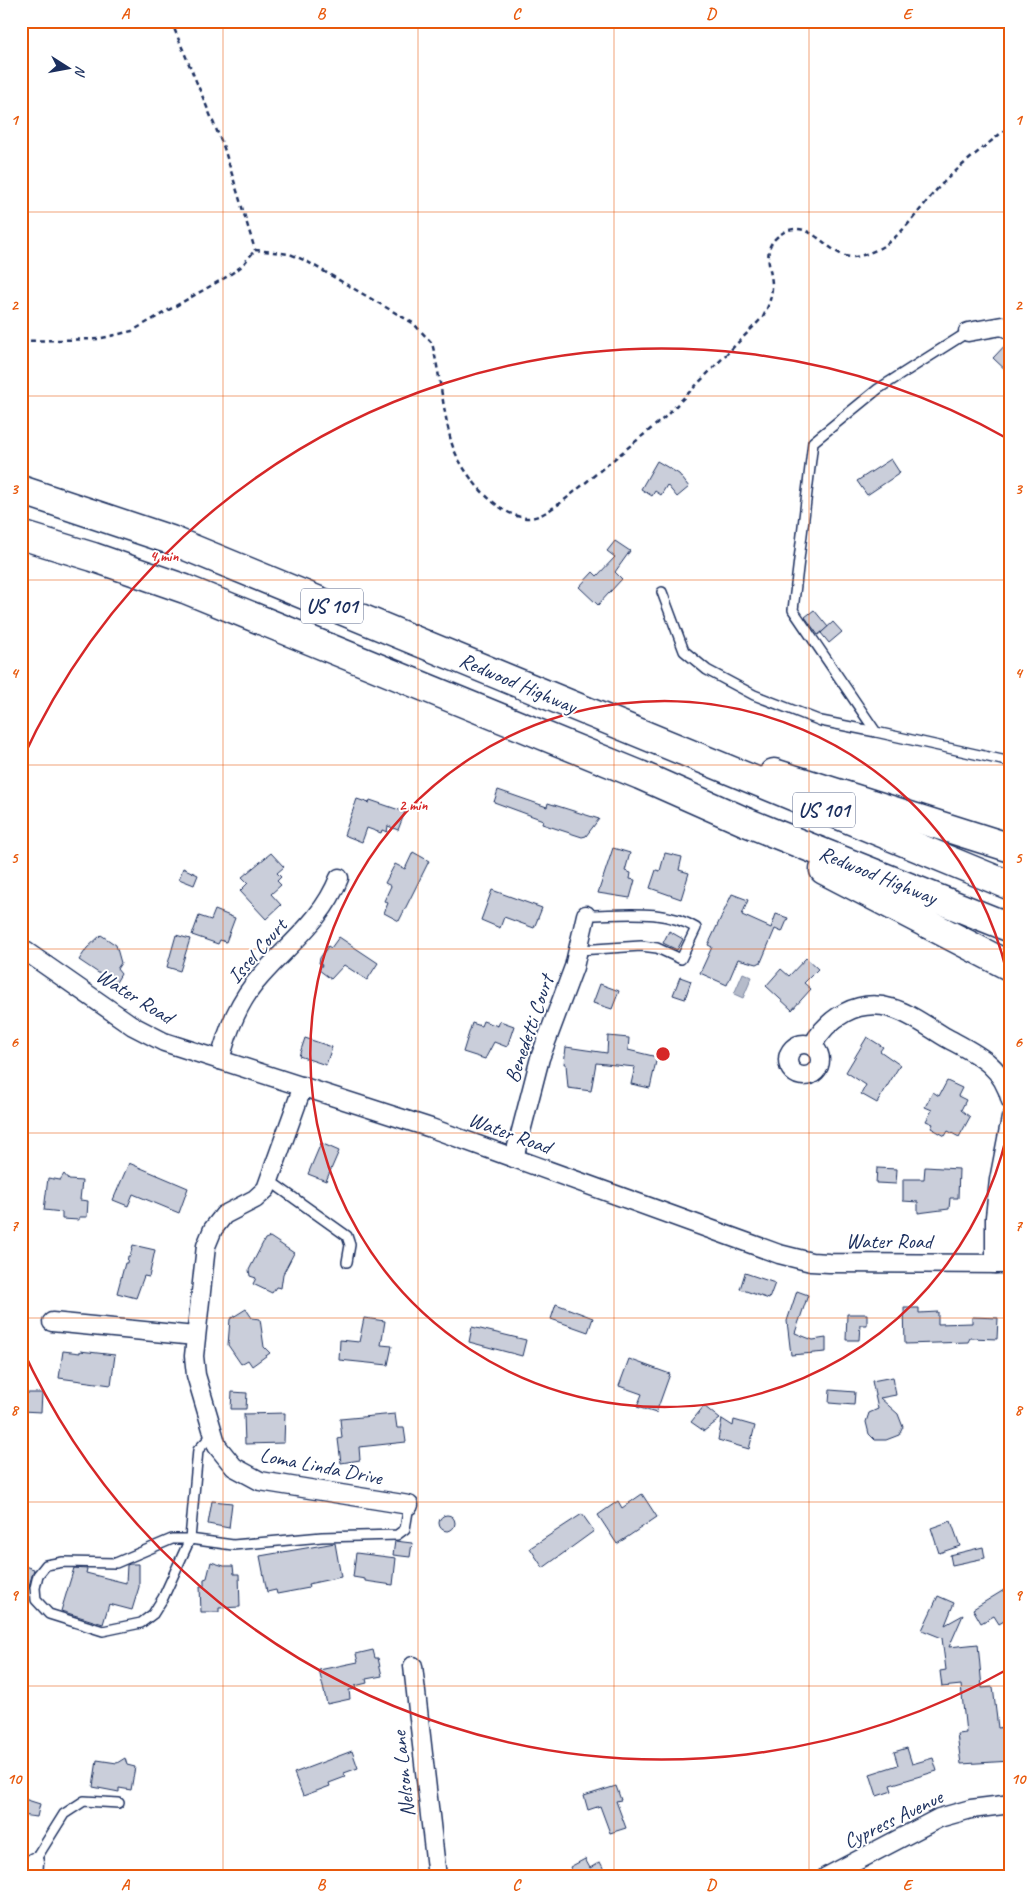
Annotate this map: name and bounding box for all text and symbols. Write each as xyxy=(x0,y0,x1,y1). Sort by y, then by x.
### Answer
text: A xyxy=(121,4,131,24)
text: B xyxy=(317,4,327,24)
text: C xyxy=(512,4,522,24)
text: D xyxy=(706,4,717,24)
text: E xyxy=(903,4,914,24)
north arrow xyxy=(42,42,92,92)
text: N xyxy=(71,65,89,79)
text: 1 xyxy=(10,110,19,130)
text: 1 xyxy=(1014,110,1023,130)
text: 2 xyxy=(10,295,19,315)
text: 2 xyxy=(1014,295,1023,315)
text: 3 xyxy=(10,479,19,499)
text: 3 xyxy=(1014,479,1023,499)
text: 4 min xyxy=(150,547,179,566)
road number: US 101 xyxy=(301,588,363,624)
street label: Redwood Highway xyxy=(456,647,582,720)
text: 4 xyxy=(10,663,19,683)
text: 4 xyxy=(1014,663,1023,683)
road number: US 101 xyxy=(793,792,855,828)
text: 2 min xyxy=(399,796,428,815)
street label: Redwood Highway xyxy=(815,840,942,911)
text: 5 xyxy=(11,848,20,868)
text: 5 xyxy=(1015,848,1024,868)
street label: Issel Court xyxy=(222,912,294,989)
street label: Water Road xyxy=(92,962,181,1031)
street label: Benedetti Court xyxy=(499,969,560,1086)
text: 6 xyxy=(10,1032,19,1052)
text: 6 xyxy=(1014,1032,1023,1052)
centre of rings xyxy=(654,1045,672,1063)
street label: Water Road xyxy=(465,1106,557,1161)
text: 7 xyxy=(10,1216,19,1236)
text: 7 xyxy=(1014,1216,1023,1236)
street label: Water Road xyxy=(846,1228,935,1254)
text: 8 xyxy=(10,1400,19,1420)
text: 8 xyxy=(1014,1400,1023,1420)
street label: Loma Linda Drive xyxy=(258,1441,385,1491)
text: 9 xyxy=(10,1585,19,1605)
text: 9 xyxy=(1014,1585,1023,1605)
street label: Nelson Lane xyxy=(385,1728,420,1818)
text: 10 xyxy=(7,1769,23,1789)
text: 10 xyxy=(1011,1769,1027,1789)
street label: Cypress Avenue xyxy=(839,1783,949,1854)
text: A xyxy=(121,1875,131,1895)
text: B xyxy=(317,1875,327,1895)
text: C xyxy=(512,1875,522,1895)
text: D xyxy=(706,1875,717,1895)
text: E xyxy=(903,1875,914,1895)

